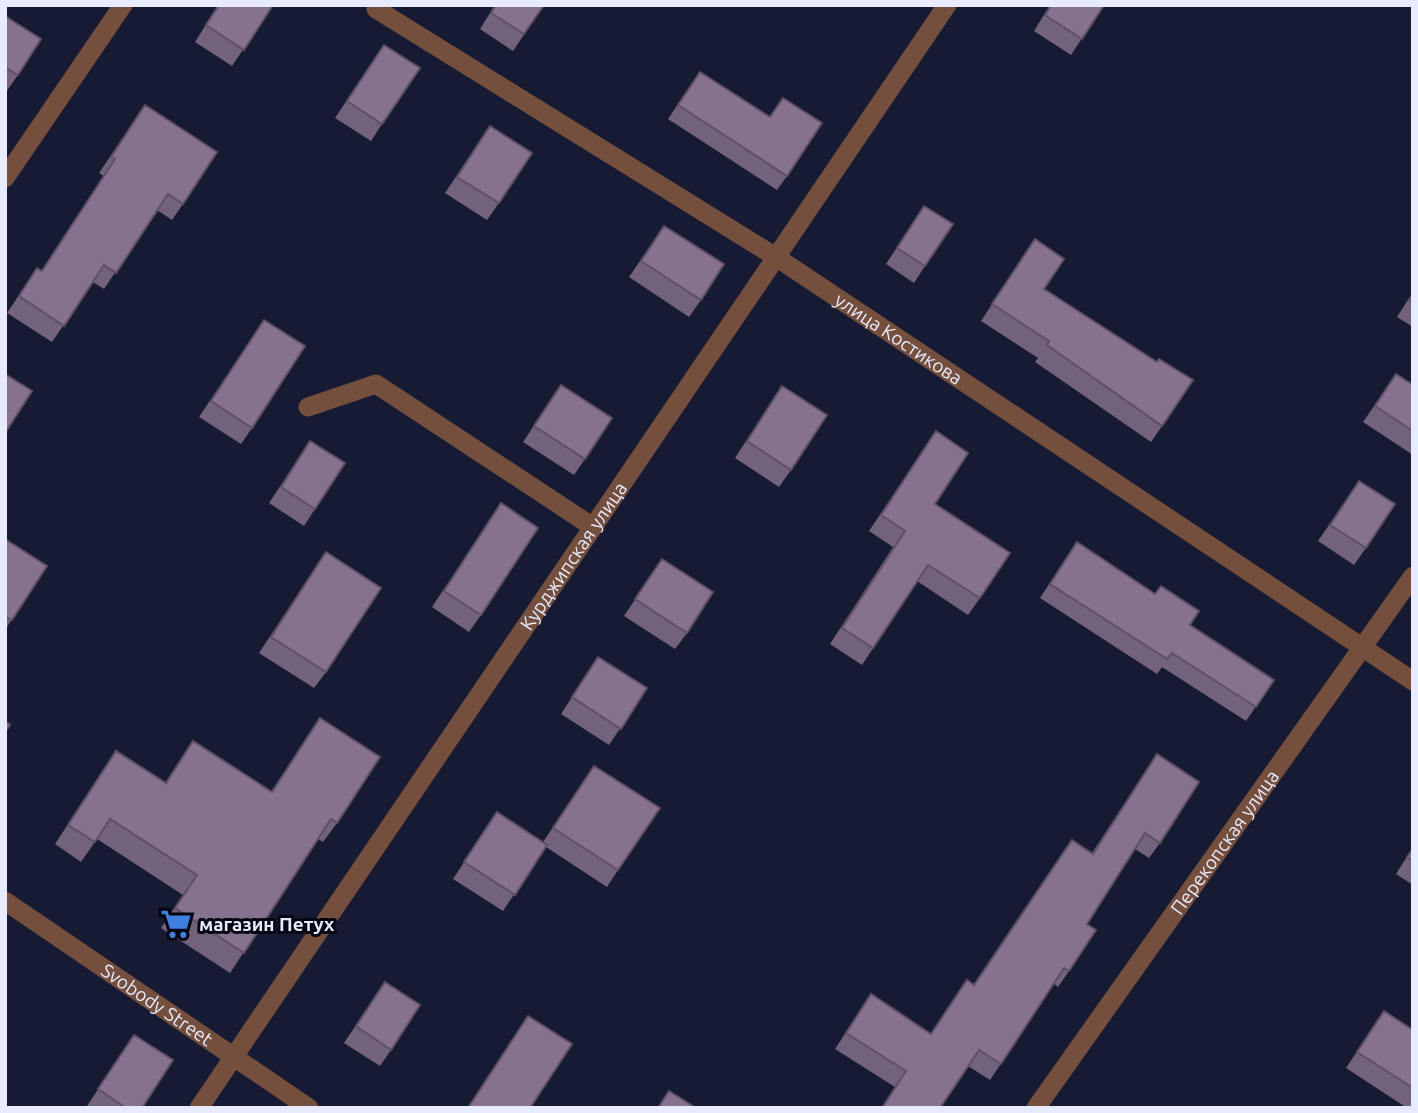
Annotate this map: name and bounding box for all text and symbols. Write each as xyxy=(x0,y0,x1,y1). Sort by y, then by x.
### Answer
street label: улица Костикова xyxy=(831,288,967,389)
street label: Курджипская улица xyxy=(515,478,631,634)
street label: Перекопская улица xyxy=(1166,766,1283,918)
supermarket icon: магазин Петух xyxy=(159,907,193,941)
place label: магазин Петух xyxy=(199,913,335,935)
street label: Svobody Street xyxy=(97,959,217,1051)

